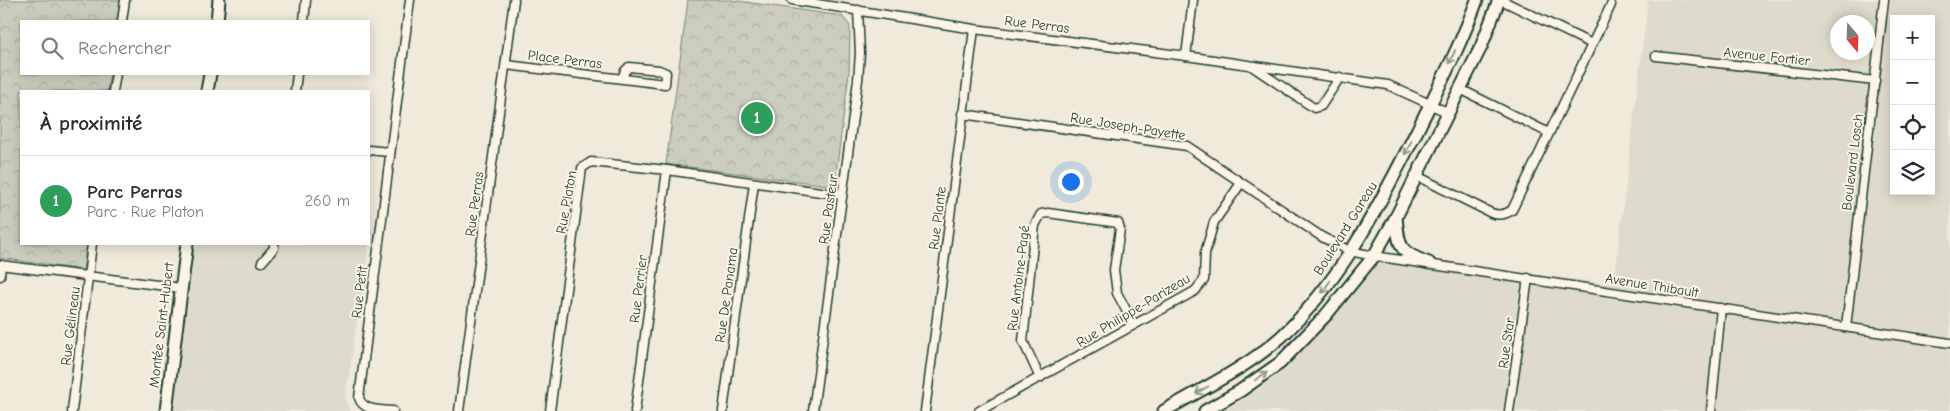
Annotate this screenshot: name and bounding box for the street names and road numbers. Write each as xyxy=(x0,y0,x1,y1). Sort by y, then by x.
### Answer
street label: Rue Perras xyxy=(1003,12,1071,37)
street label: Avenue Fortier xyxy=(1723,43,1812,70)
street label: Place Perras xyxy=(527,47,603,73)
street label: Rue Joseph-Payette xyxy=(1069,109,1187,144)
street label: Boulevard Losch xyxy=(1838,113,1867,211)
street label: Rue Platon xyxy=(553,169,580,235)
street label: Rue Perras xyxy=(462,170,487,238)
street label: Rue Pasteur xyxy=(815,172,842,245)
street label: Boulevard Gareau xyxy=(1310,178,1381,278)
street label: Rue Plante xyxy=(925,185,950,251)
street label: Rue Antoine-Pagé xyxy=(1004,224,1033,332)
street label: Rue De Panama xyxy=(711,246,742,344)
street label: Rue Perrier xyxy=(626,254,651,324)
street label: Montée Saint-Hubert xyxy=(145,260,178,389)
street label: Rue Petit xyxy=(348,264,371,319)
street label: Rue Philippe-Parizeau xyxy=(1073,270,1193,351)
street label: Avenue Thibault xyxy=(1604,270,1701,301)
street label: Rue Gélineau xyxy=(57,286,84,367)
street label: Rue Star xyxy=(1495,316,1519,370)

